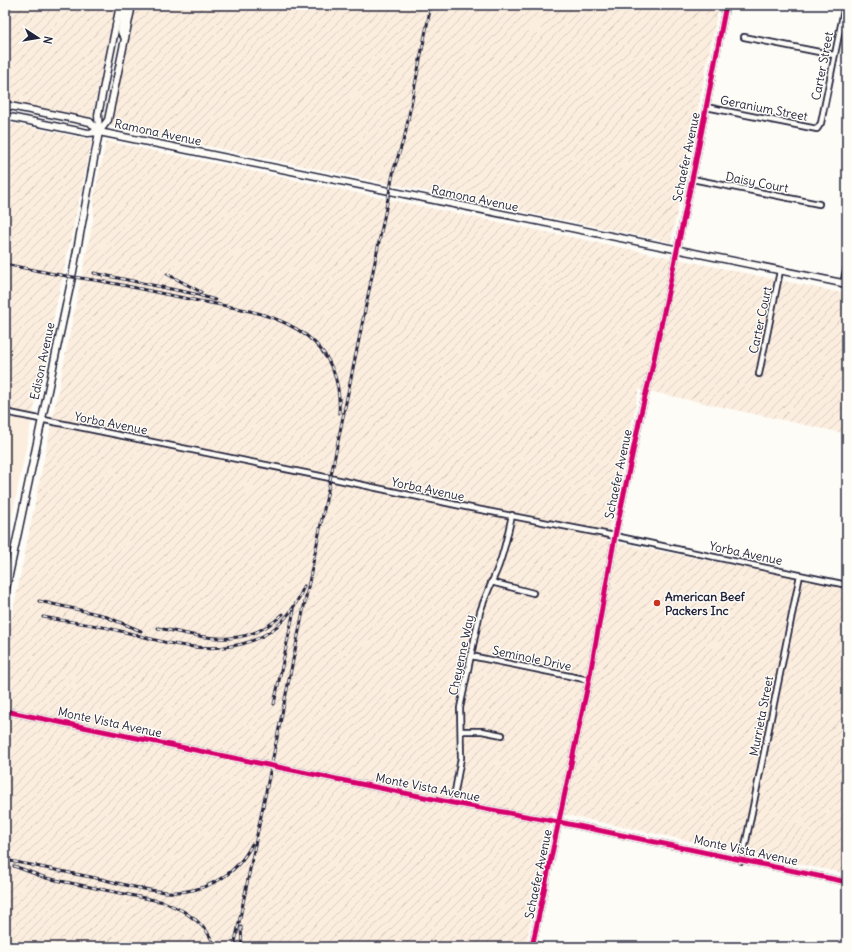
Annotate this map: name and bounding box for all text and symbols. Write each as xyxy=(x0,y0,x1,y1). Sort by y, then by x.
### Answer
north arrow xyxy=(18,18,58,58)
street label: Carter Street xyxy=(808,30,836,102)
text: N xyxy=(40,35,55,45)
street label: Geranium Street xyxy=(719,92,809,124)
street label: Schaefer Avenue xyxy=(669,111,703,203)
street label: Ramona Avenue xyxy=(113,115,203,149)
street label: Daisy Court xyxy=(724,169,790,195)
street label: Ramona Avenue xyxy=(430,181,520,215)
street label: Carter Court xyxy=(746,285,774,355)
street label: Edison Avenue xyxy=(26,321,58,401)
street label: Yorba Avenue xyxy=(73,409,149,437)
street label: Schaefer Avenue xyxy=(601,428,635,520)
street label: Yorba Avenue xyxy=(390,474,466,504)
street label: Yorba Avenue xyxy=(708,538,784,568)
place label: American Beef Packers Inc xyxy=(665,589,746,618)
marker: American Beef Packers Inc xyxy=(652,598,662,608)
street label: Cheyenne Way xyxy=(445,613,477,697)
street label: Seminole Drive xyxy=(491,642,573,674)
street label: Murrieta Street xyxy=(746,675,776,757)
street label: Monte Vista Avenue xyxy=(57,704,163,740)
street label: Monte Vista Avenue xyxy=(374,770,482,804)
street label: Schaefer Avenue xyxy=(521,828,555,920)
street label: Monte Vista Avenue xyxy=(693,832,799,868)

